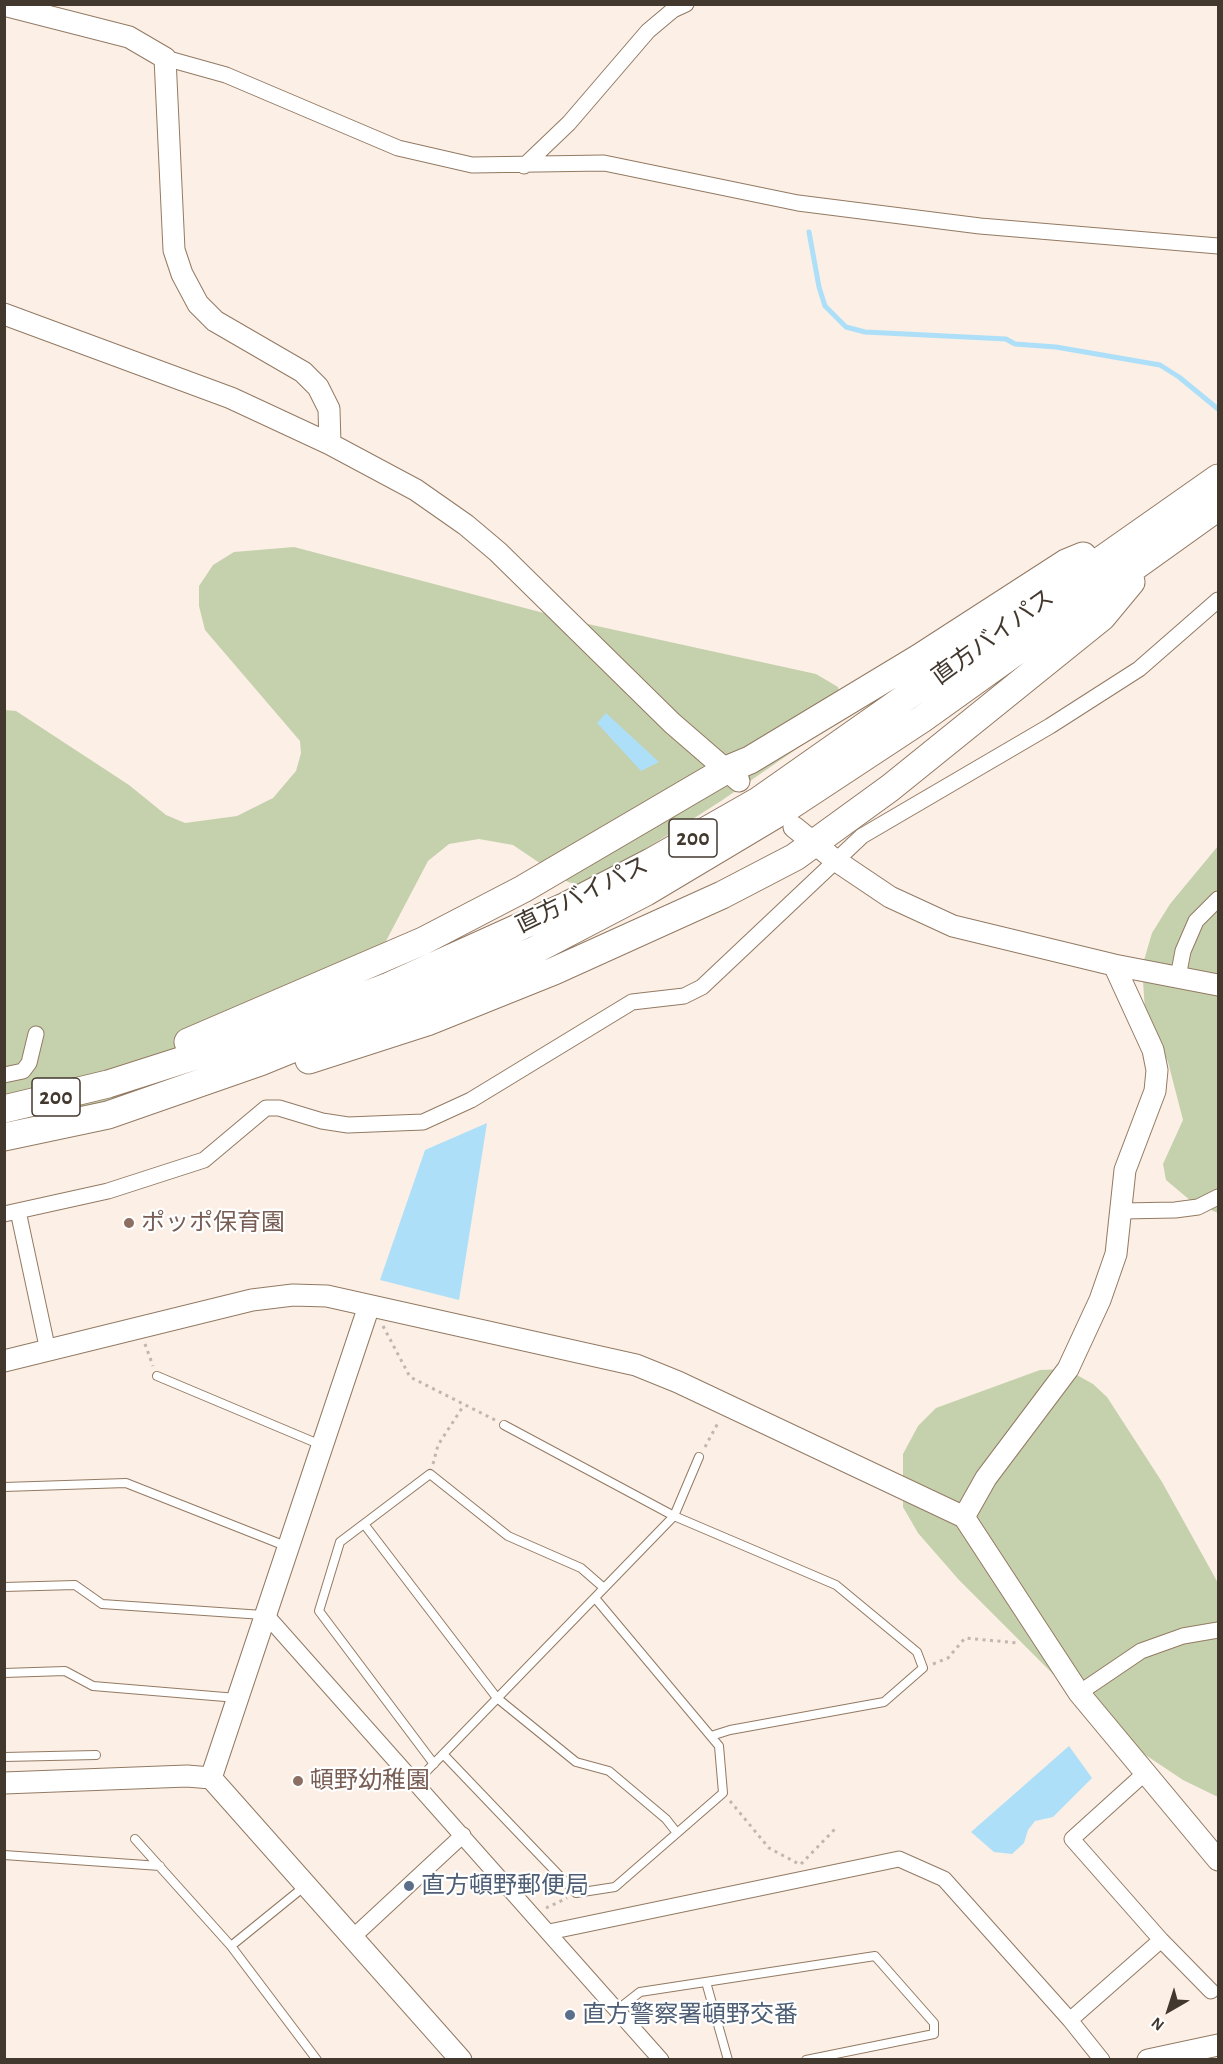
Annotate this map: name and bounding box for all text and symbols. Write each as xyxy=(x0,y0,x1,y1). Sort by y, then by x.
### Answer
street label: 直方バイパス xyxy=(926,583,1060,691)
road number: 200 xyxy=(669,819,717,857)
street label: 直方バイパス xyxy=(511,850,653,940)
road number: 200 xyxy=(32,1078,80,1116)
place label: ポッポ保育園 xyxy=(141,1209,285,1237)
marker: ポッポ保育園 xyxy=(122,1216,136,1230)
place label: 頓野幼稚園 xyxy=(310,1767,430,1795)
marker: 頓野幼稚園 xyxy=(291,1774,305,1788)
place label: 直方頓野郵便局 xyxy=(421,1872,589,1900)
marker: 直方頓野郵便局 xyxy=(402,1879,416,1893)
north arrow xyxy=(1139,1980,1199,2040)
place label: 直方警察署頓野交番 xyxy=(582,2001,798,2029)
marker: 直方警察署頓野交番 xyxy=(563,2008,577,2022)
text: N xyxy=(1148,2014,1167,2034)

